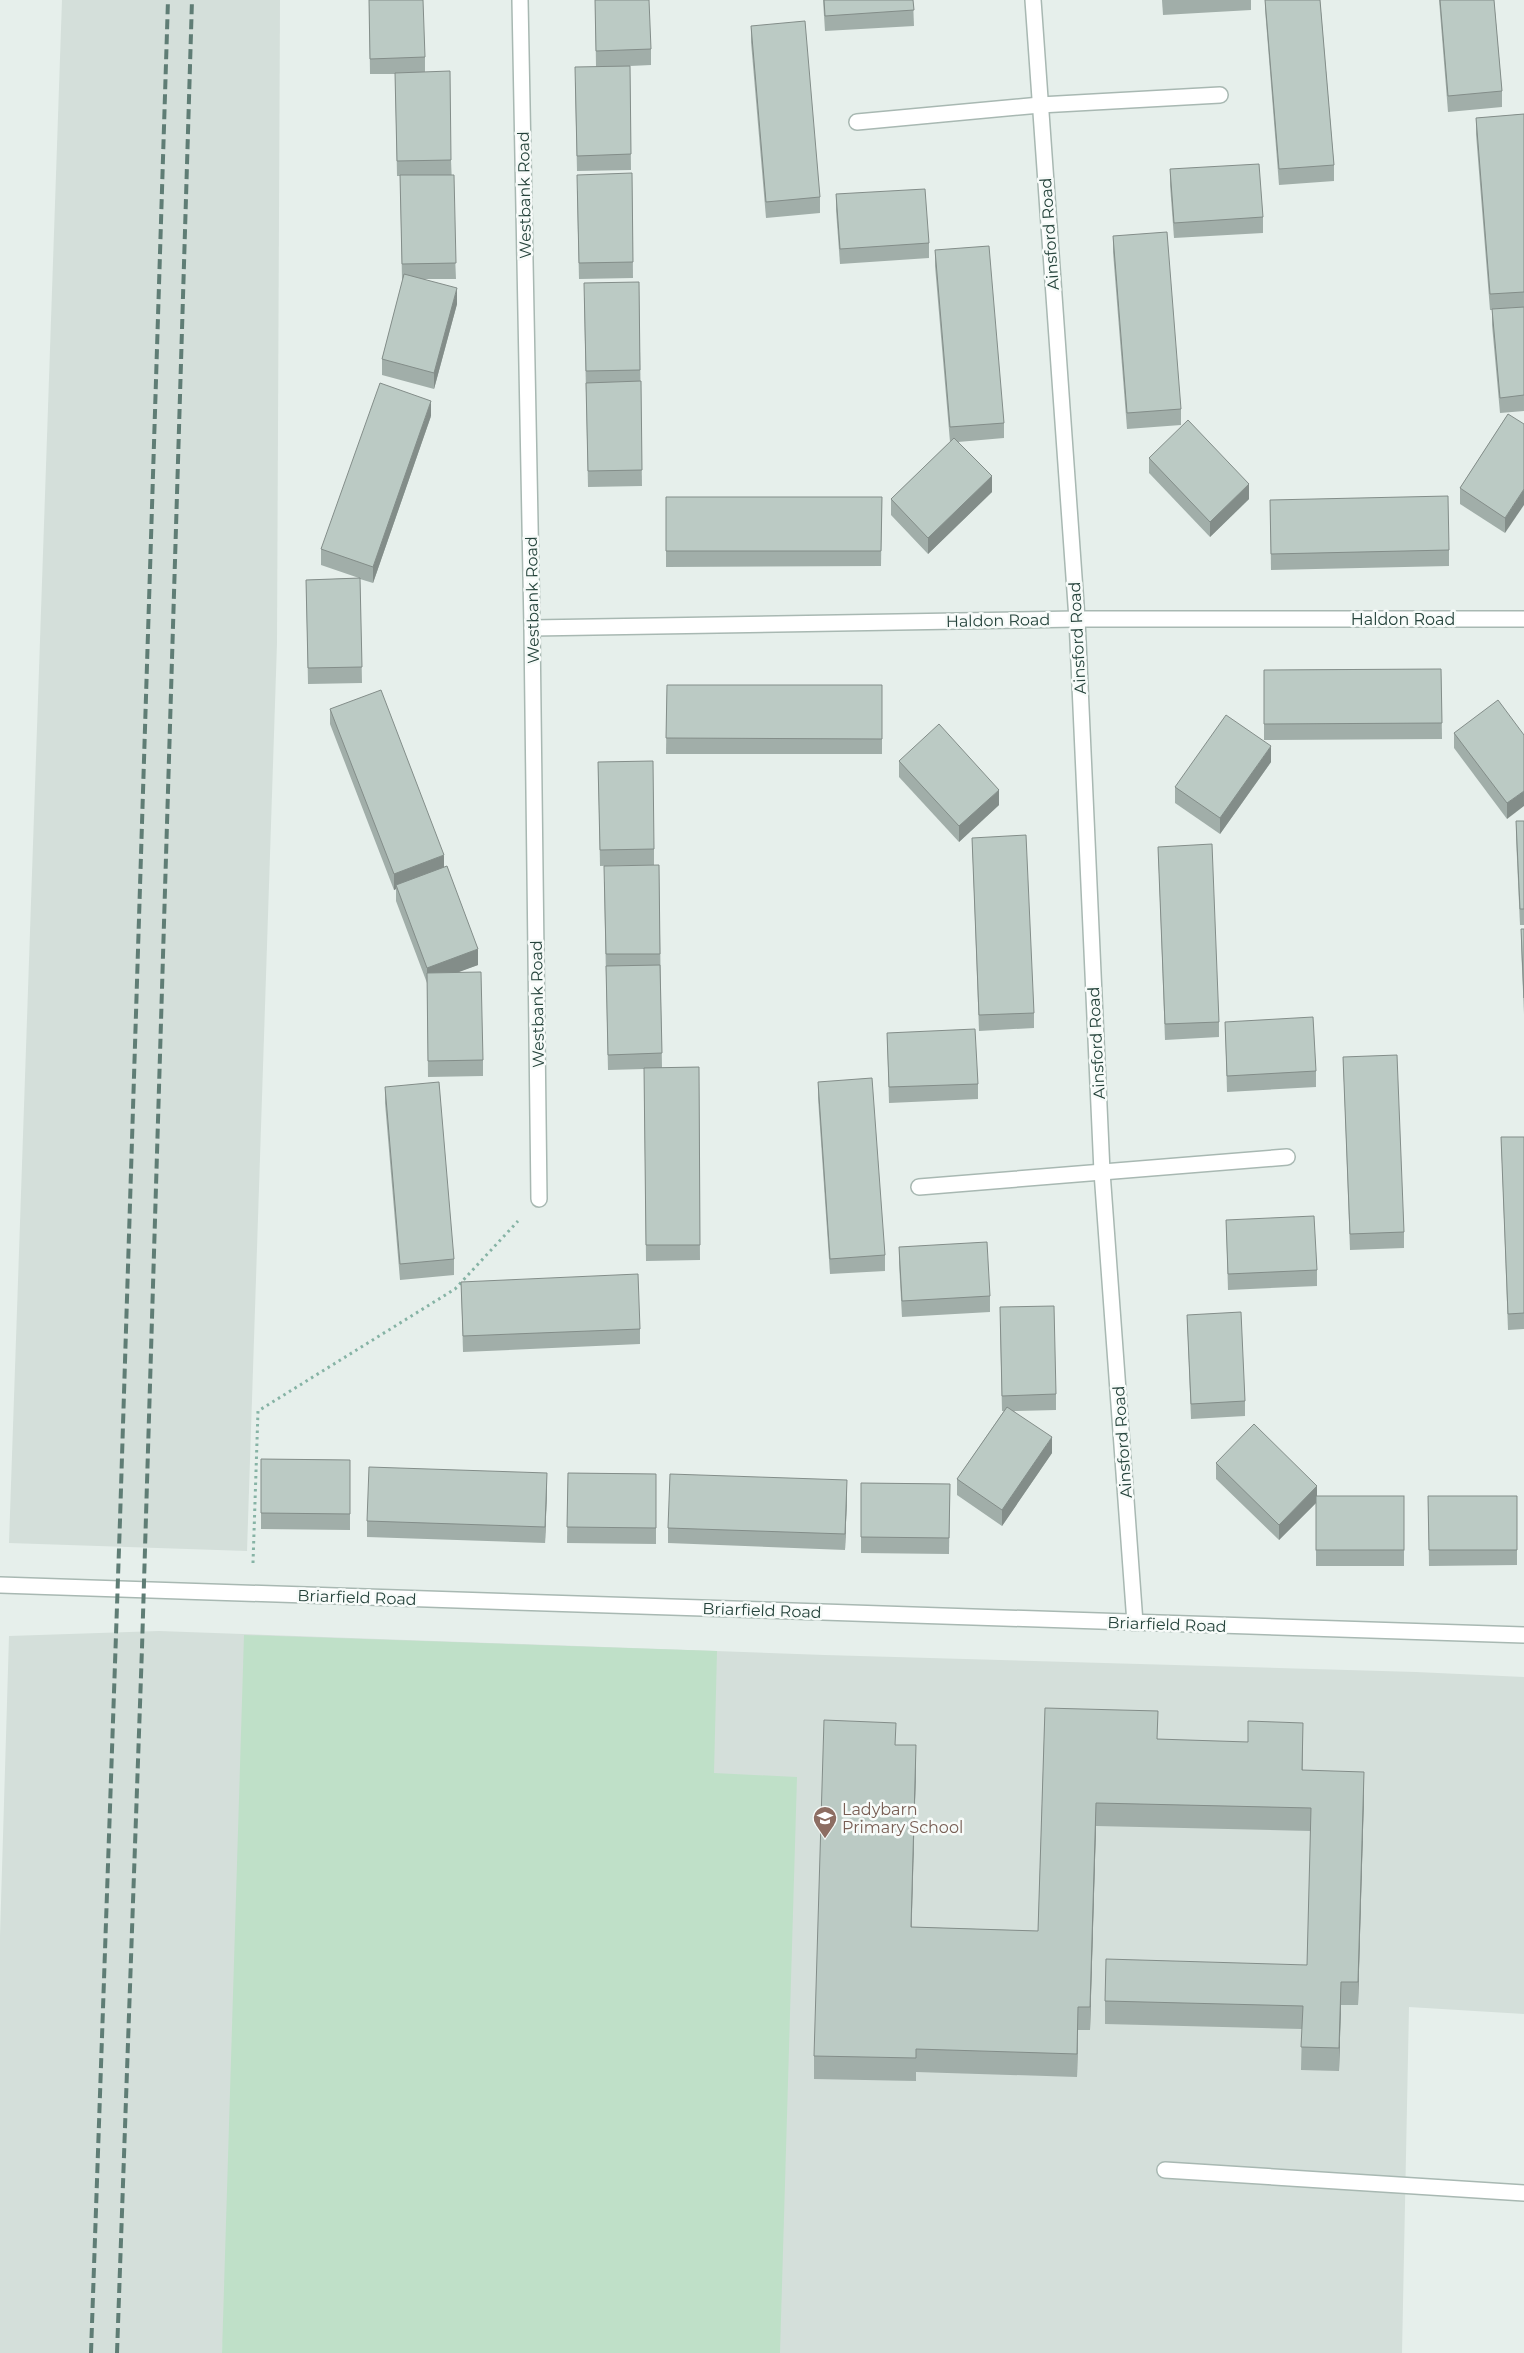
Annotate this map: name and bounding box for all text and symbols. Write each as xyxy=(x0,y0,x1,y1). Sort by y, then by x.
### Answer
street label: Westbank Road xyxy=(514,131,535,259)
street label: Ainsford Road xyxy=(1036,177,1063,291)
street label: Westbank Road xyxy=(522,536,543,664)
street label: Ainsford Road xyxy=(1065,581,1090,695)
street label: Haldon Road xyxy=(946,610,1050,631)
street label: Haldon Road xyxy=(1351,610,1455,629)
street label: Westbank Road xyxy=(527,940,548,1068)
street label: Ainsford Road xyxy=(1084,986,1109,1100)
street label: Ainsford Road xyxy=(1109,1385,1136,1499)
street label: Briarfield Road xyxy=(297,1586,417,1609)
street label: Briarfield Road xyxy=(702,1599,822,1622)
street label: Briarfield Road xyxy=(1107,1613,1227,1636)
place label: Ladybarn Primary School xyxy=(842,1800,963,1837)
school or university icon: Ladybarn Primary School xyxy=(812,1805,838,1839)

